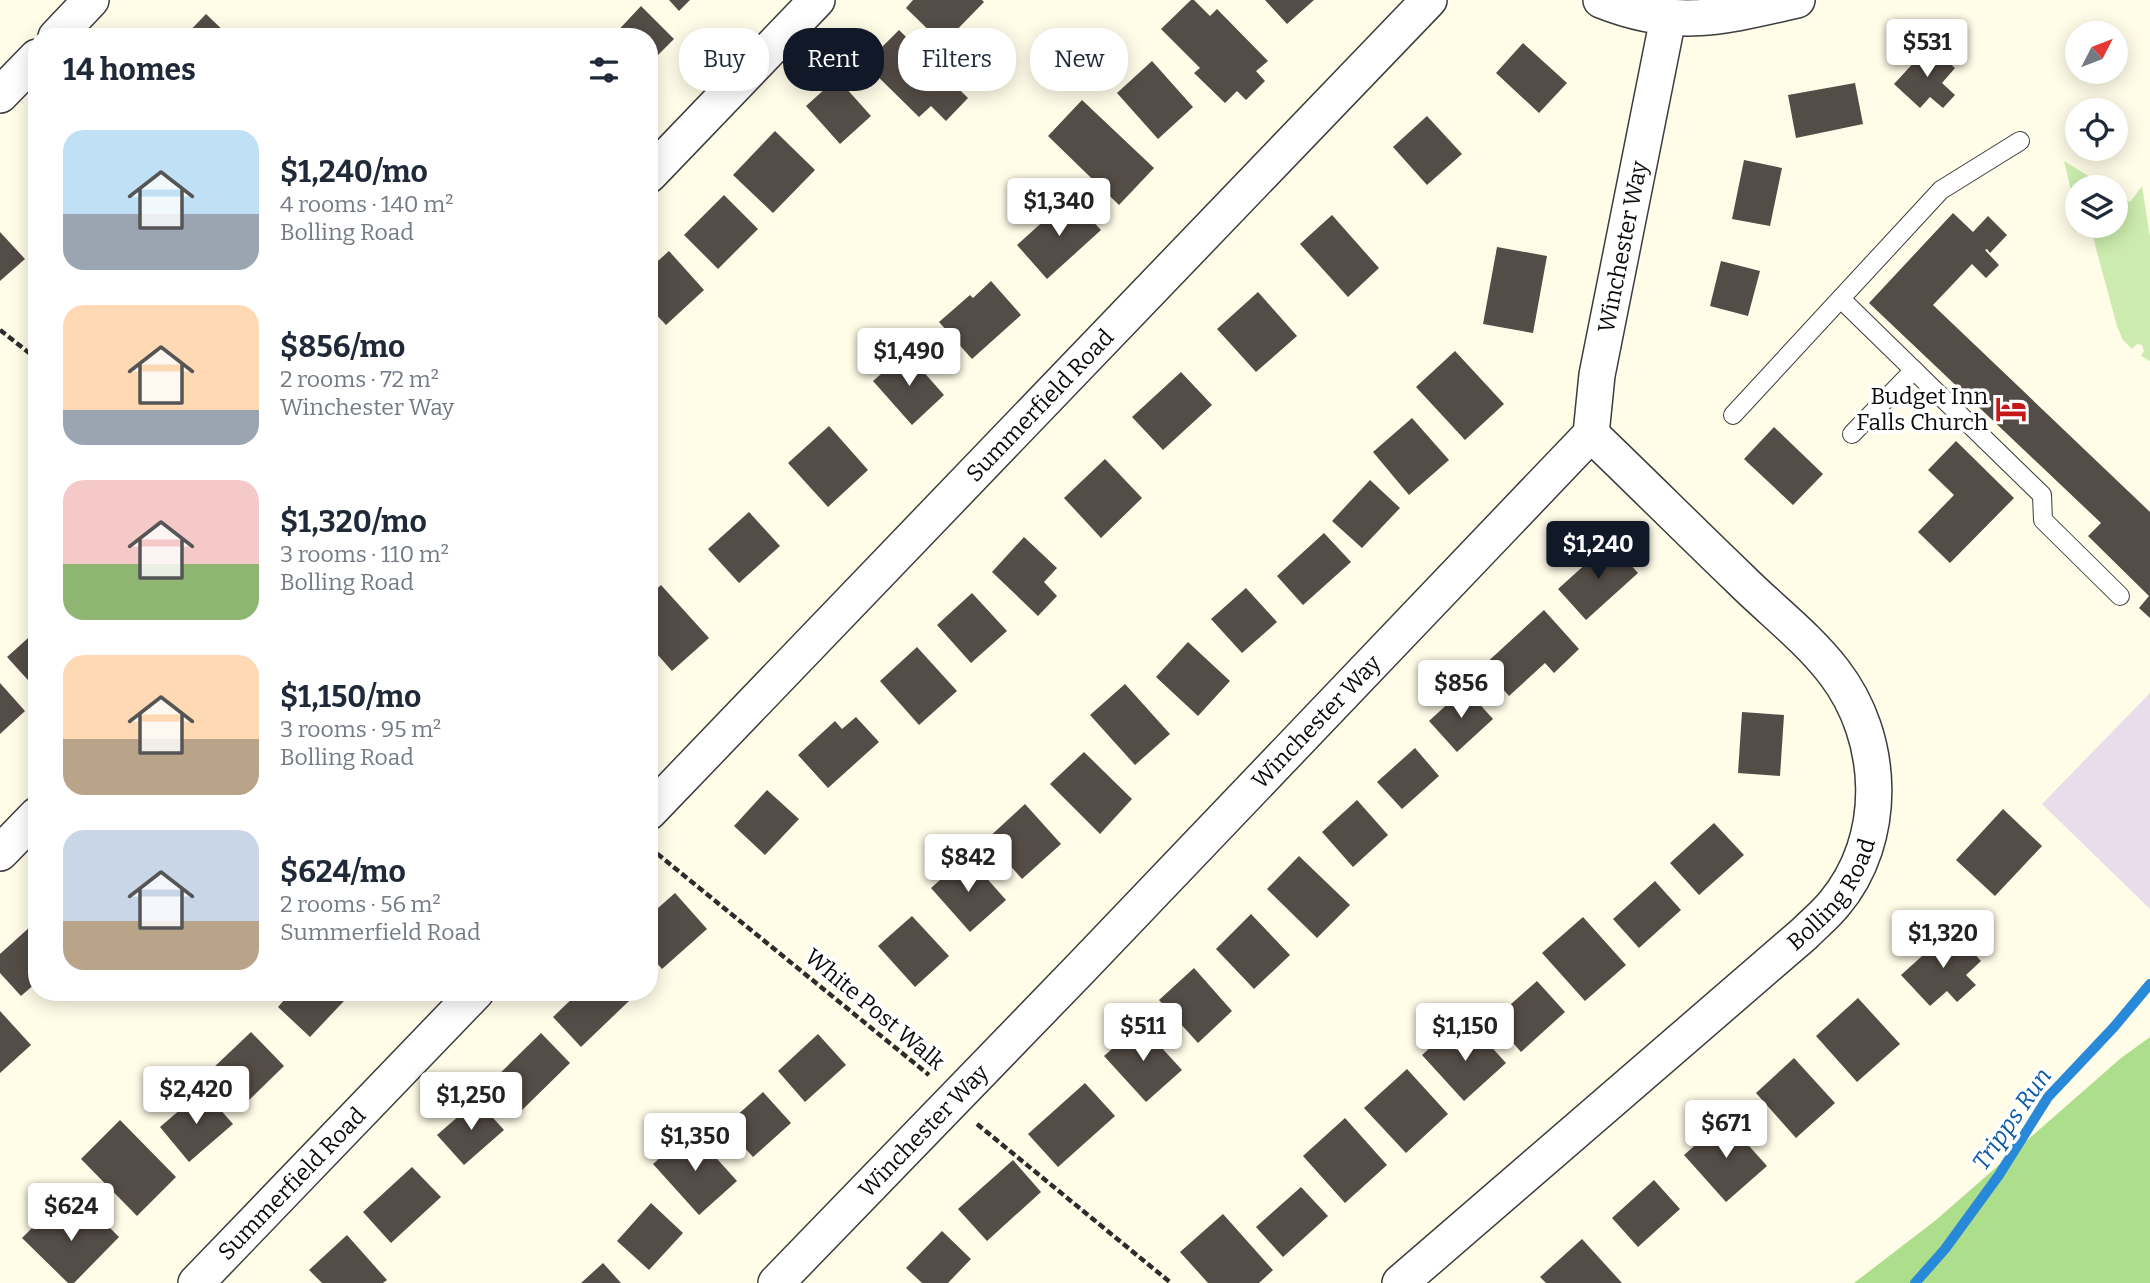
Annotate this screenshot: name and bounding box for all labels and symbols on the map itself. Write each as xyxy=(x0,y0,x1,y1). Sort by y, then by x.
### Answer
pin: $531 xyxy=(1886,20,1968,79)
north arrow xyxy=(2065,21,2128,84)
street label: Winchester Way xyxy=(1592,158,1653,335)
pin: $1,340 xyxy=(1002,178,1116,238)
street label: Summerfield Road xyxy=(960,323,1120,487)
pin: $1,490 xyxy=(852,328,966,388)
place label: Budget Inn Falls Church xyxy=(1856,382,1988,436)
hotel icon: Budget Inn Falls Church xyxy=(1994,392,2028,426)
pin: $1,240 xyxy=(1541,522,1655,581)
street label: Winchester Way xyxy=(1246,648,1387,794)
pin: $856 xyxy=(1420,660,1502,720)
pin: $842 xyxy=(927,834,1009,894)
street label: Bolling Road xyxy=(1781,835,1881,956)
pin: $1,320 xyxy=(1886,911,2000,970)
street label: White Post Walk xyxy=(799,942,951,1076)
pin: $511 xyxy=(1102,1004,1184,1063)
pin: $1,150 xyxy=(1408,1004,1522,1063)
street label: Winchester Way xyxy=(853,1058,995,1203)
water label: Tripps Run xyxy=(1967,1063,2057,1175)
pin: $2,420 xyxy=(139,1066,253,1126)
pin: $1,250 xyxy=(414,1072,528,1132)
pin: $671 xyxy=(1685,1100,1767,1160)
street label: Summerfield Road xyxy=(212,1101,372,1266)
pin: $1,350 xyxy=(638,1114,752,1173)
pin: $624 xyxy=(30,1184,112,1243)

